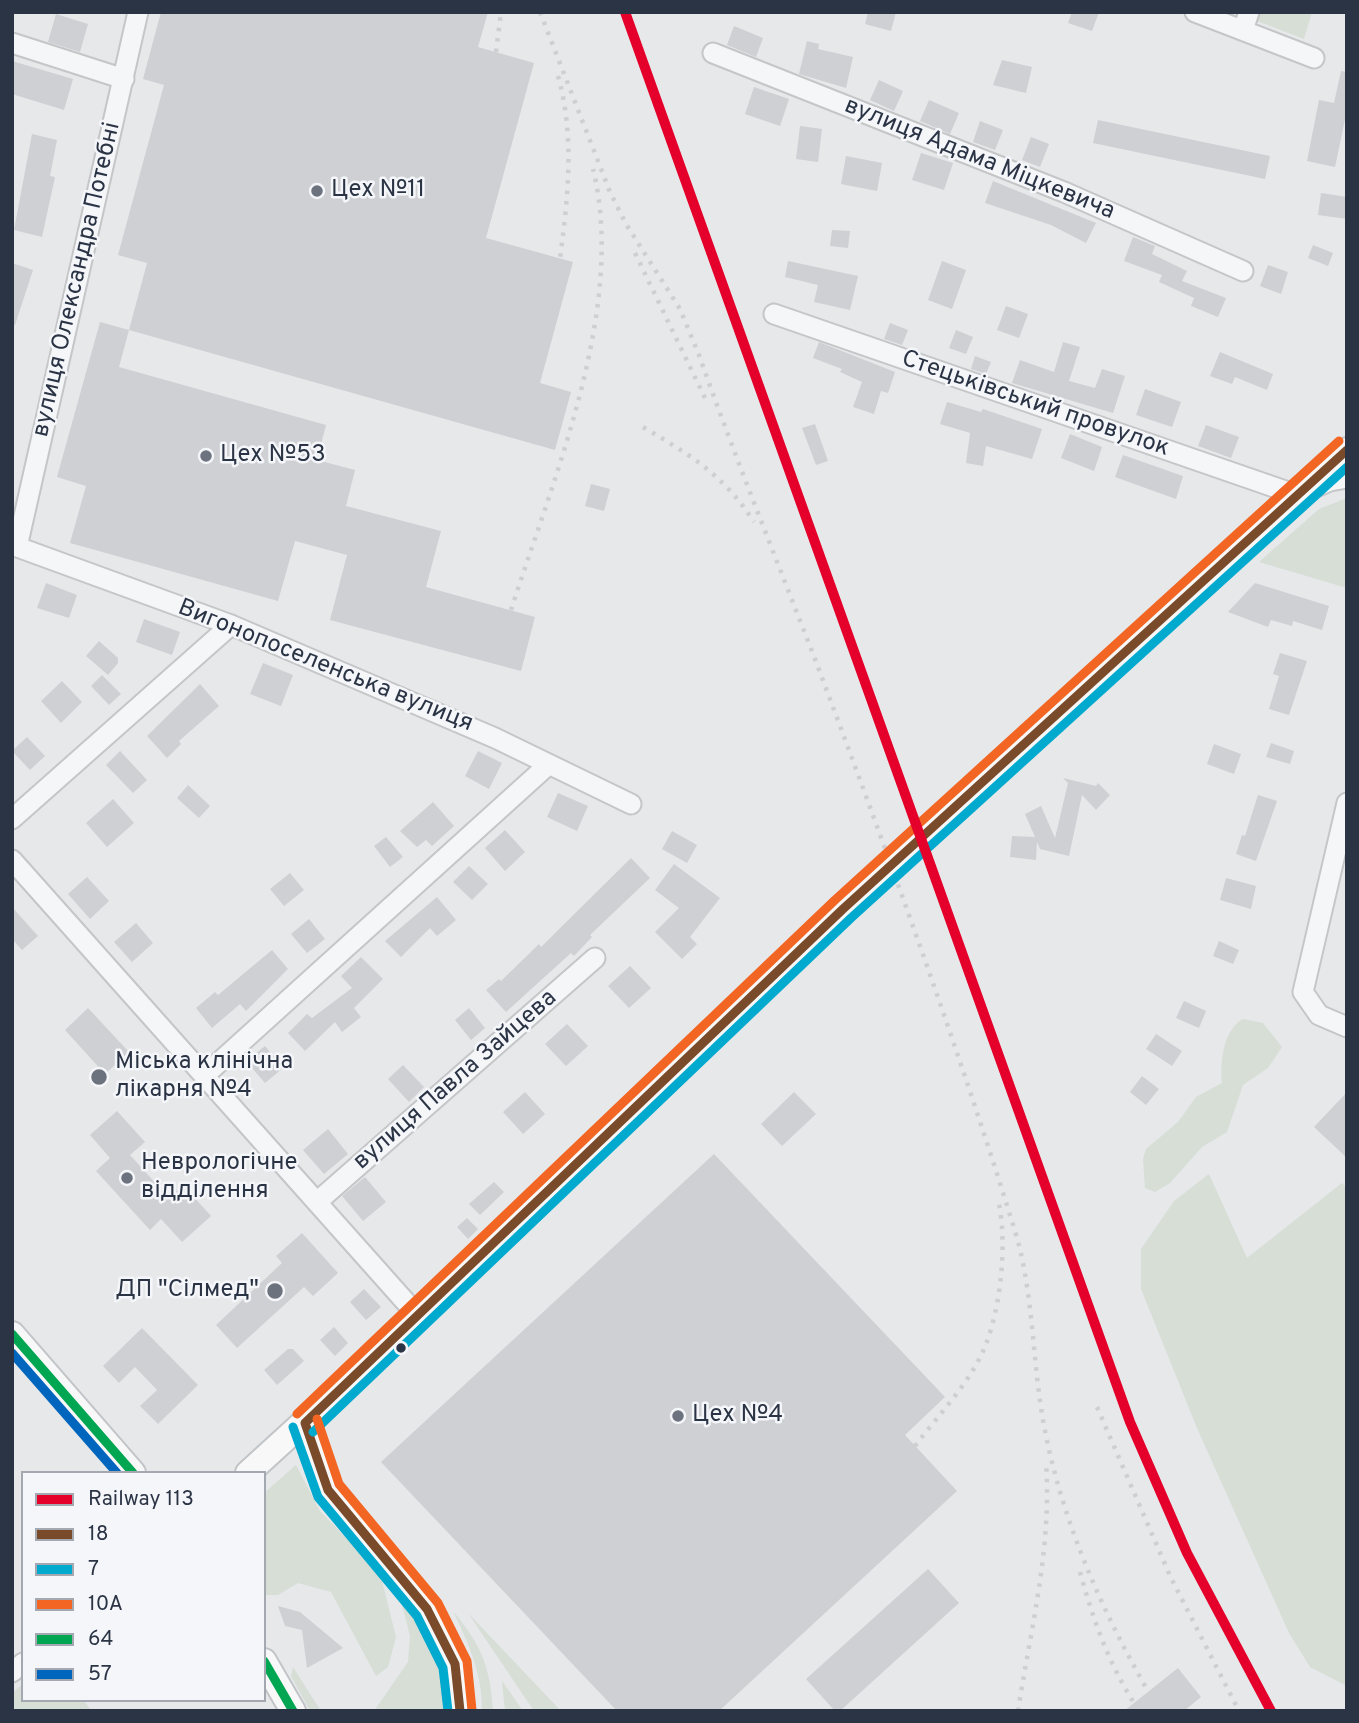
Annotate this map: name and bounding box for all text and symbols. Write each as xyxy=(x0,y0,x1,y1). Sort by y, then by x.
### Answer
street label: вулиця Адама Міцкевича xyxy=(840,92,1118,228)
street label: вулиця Олександра Потебні xyxy=(28,120,128,440)
place label: Цех №11 xyxy=(331,177,425,205)
marker: Цех №11 xyxy=(309,183,325,199)
street label: Стецьківський провулок xyxy=(897,346,1173,464)
place label: Цех №53 xyxy=(220,442,326,470)
marker: Цех №53 xyxy=(198,448,214,464)
street label: Вигонопоселенська вулиця xyxy=(173,594,477,740)
street label: вулиця Павла Зайцева xyxy=(348,985,564,1177)
place label: Міська клінічна лікарня №4 xyxy=(115,1049,293,1105)
marker: Міська клінічна лікарня №4 xyxy=(89,1067,109,1087)
place label: Неврологічне відділення xyxy=(141,1150,297,1206)
marker: Неврологічне відділення xyxy=(119,1170,135,1186)
place label: ДП "Сілмед" xyxy=(115,1277,259,1305)
marker: ДП "Сілмед" xyxy=(265,1281,285,1301)
unlabelled marker xyxy=(394,1341,408,1355)
place label: Цех №4 xyxy=(692,1402,783,1430)
marker: Цех №4 xyxy=(670,1408,686,1424)
legend xyxy=(21,1471,266,1702)
text: Railway 113 xyxy=(88,1486,194,1513)
text: 18 xyxy=(88,1521,109,1548)
text: 7 xyxy=(88,1556,99,1583)
text: 10А xyxy=(88,1591,123,1618)
text: 64 xyxy=(88,1626,114,1653)
text: 57 xyxy=(88,1661,112,1688)

